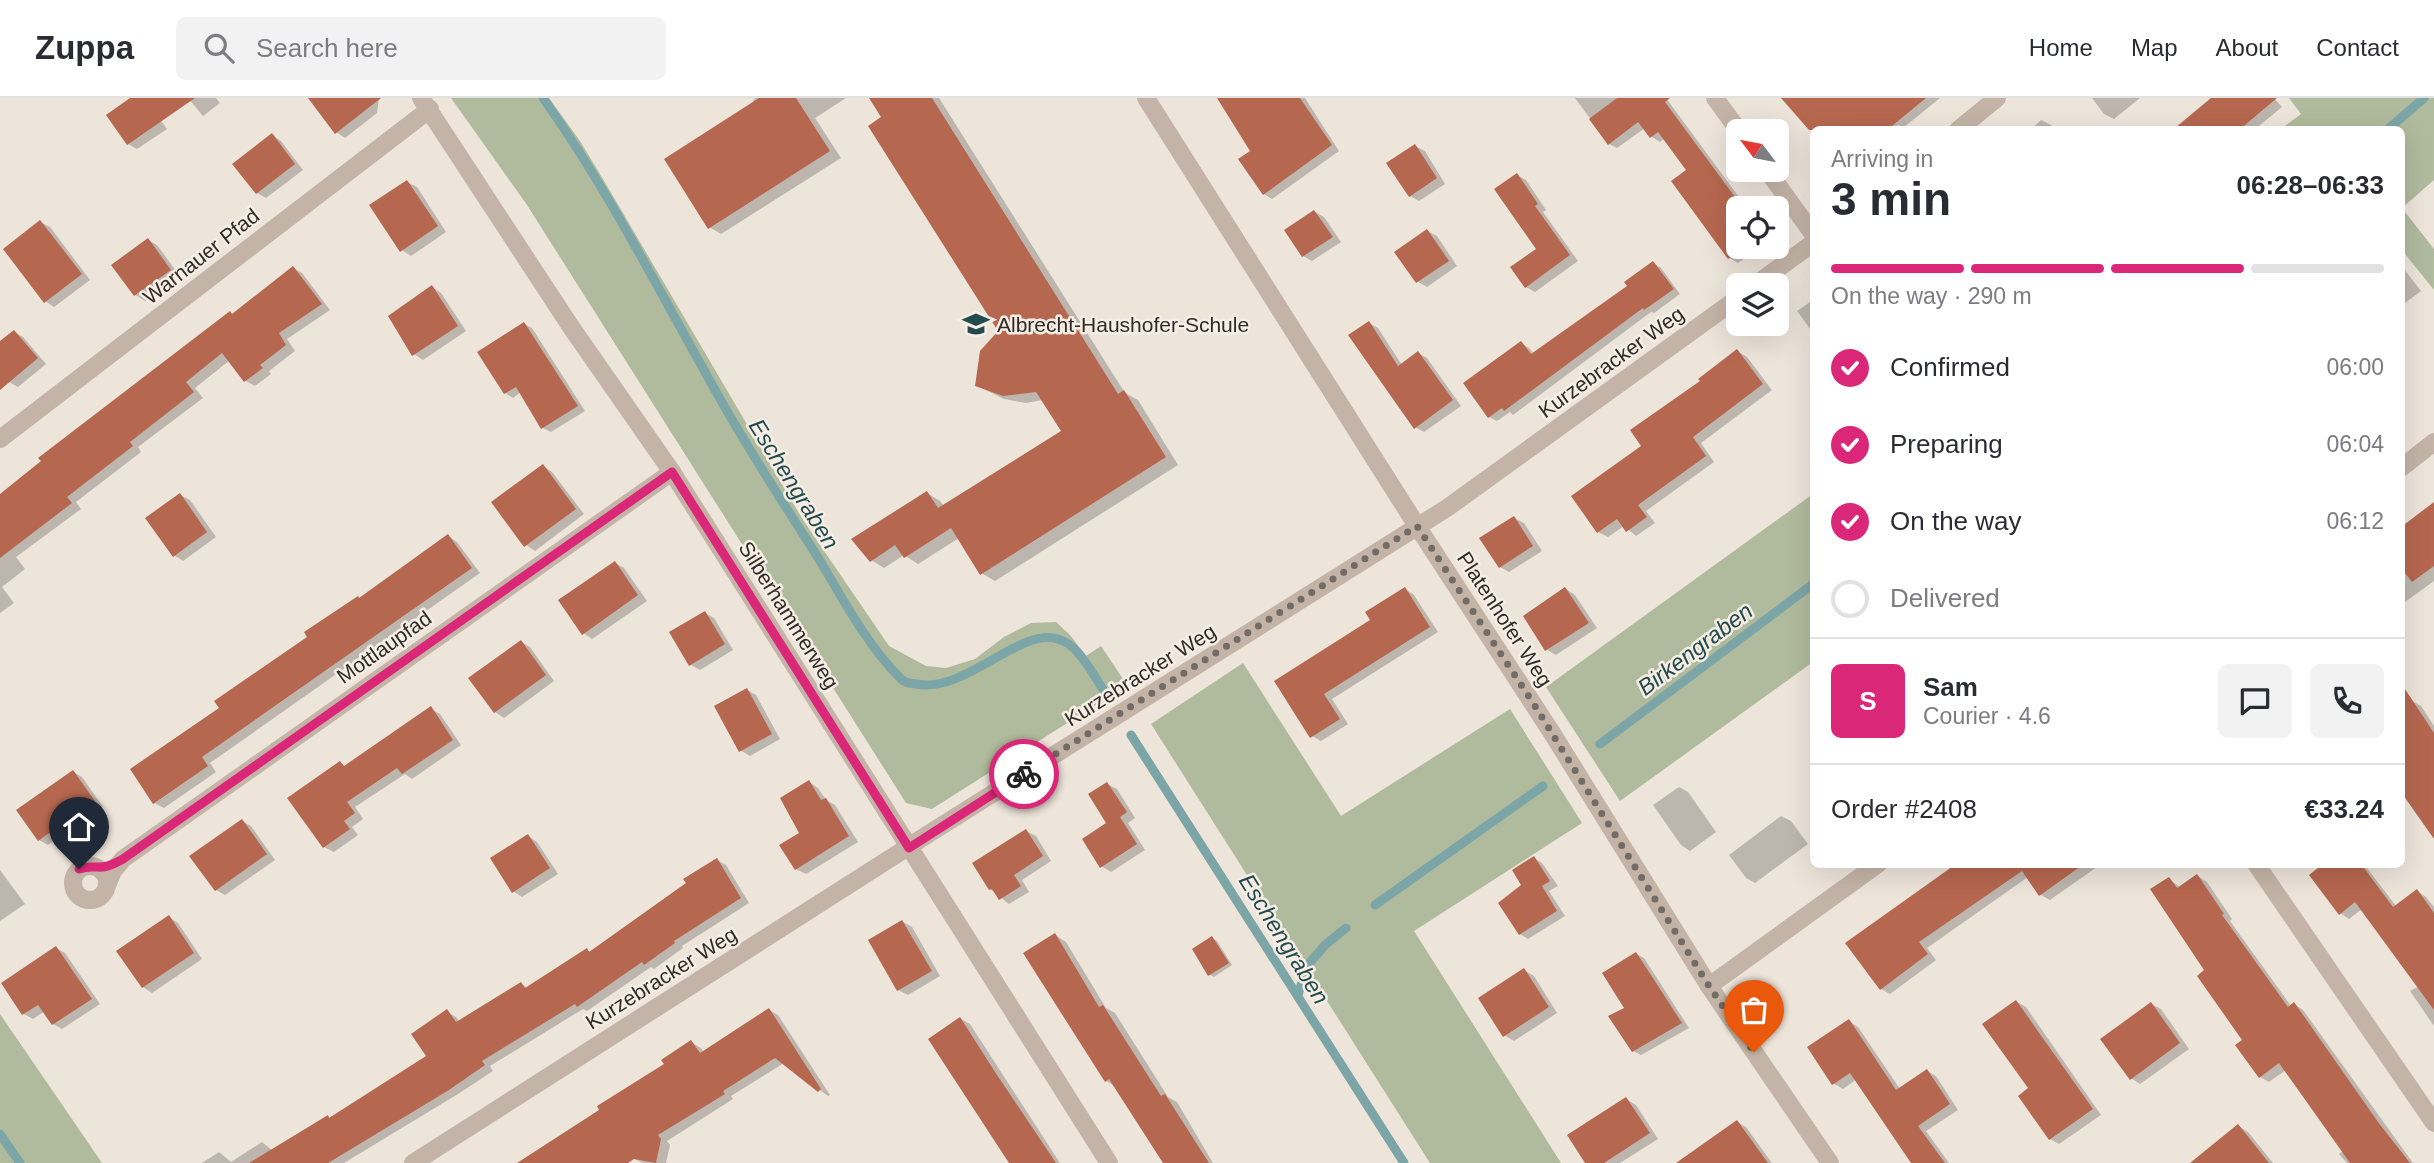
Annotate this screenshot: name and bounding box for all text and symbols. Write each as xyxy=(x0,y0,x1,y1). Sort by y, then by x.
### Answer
search box xyxy=(176,17,666,80)
text: Zuppa xyxy=(35,29,134,66)
icon: search xyxy=(200,29,238,67)
text: Search here xyxy=(256,33,398,63)
text: Home xyxy=(2029,34,2093,61)
text: Map xyxy=(2131,34,2178,61)
text: About xyxy=(2216,34,2278,61)
text: Contact xyxy=(2316,34,2399,61)
north arrow xyxy=(1726,119,1788,182)
map controls xyxy=(1726,119,1789,336)
text: Arriving in xyxy=(1831,146,1933,172)
text: 06:28–06:33 xyxy=(2237,170,2384,200)
text: 3 min xyxy=(1831,173,1951,225)
button: locate xyxy=(1726,196,1789,259)
street label: Warnauer Pfad xyxy=(139,204,263,308)
button: layers xyxy=(1726,273,1789,336)
text: On the way · 290 m xyxy=(1831,283,2032,309)
street label: Kurzebracker Weg xyxy=(1534,302,1688,422)
school or university icon: Albrecht-Haushofer-Schule xyxy=(961,309,991,339)
place label: Albrecht-Haushofer-Schule xyxy=(997,313,1249,336)
icon: check xyxy=(1831,349,1869,387)
text: Confirmed xyxy=(1890,352,2010,382)
text: 06:00 xyxy=(2326,354,2384,380)
water label: Eschengraben xyxy=(744,414,844,554)
icon: check xyxy=(1831,426,1869,464)
text: Preparing xyxy=(1890,429,2003,459)
text: 06:04 xyxy=(2326,431,2384,457)
icon: check xyxy=(1831,503,1869,541)
text: On the way xyxy=(1890,506,2022,536)
text: 06:12 xyxy=(2326,508,2384,534)
street label: Silberhammerweg xyxy=(734,537,844,693)
street label: Platenhofer Weg xyxy=(1453,547,1557,691)
text: Delivered xyxy=(1890,583,2000,613)
water label: Birkengraben xyxy=(1633,597,1757,701)
street label: Mottlaupfad xyxy=(332,606,436,688)
street label: Kurzebracker Weg xyxy=(1060,619,1220,731)
button: chat xyxy=(2218,664,2292,738)
button: phone xyxy=(2310,664,2384,738)
text: Sam xyxy=(1923,672,1978,702)
text: S xyxy=(1859,686,1877,716)
text: Courier · 4.6 xyxy=(1923,703,2051,729)
courier xyxy=(989,739,1059,809)
icon: bike xyxy=(1005,755,1043,793)
text: Order #2408 xyxy=(1831,794,1977,824)
text: €33.24 xyxy=(2304,794,2384,824)
pin xyxy=(49,797,109,869)
icon: home xyxy=(60,808,98,846)
water label: Eschengraben xyxy=(1234,869,1334,1009)
street label: Kurzebracker Weg xyxy=(581,922,741,1034)
pin xyxy=(1724,980,1784,1052)
icon: bag xyxy=(1735,991,1773,1029)

